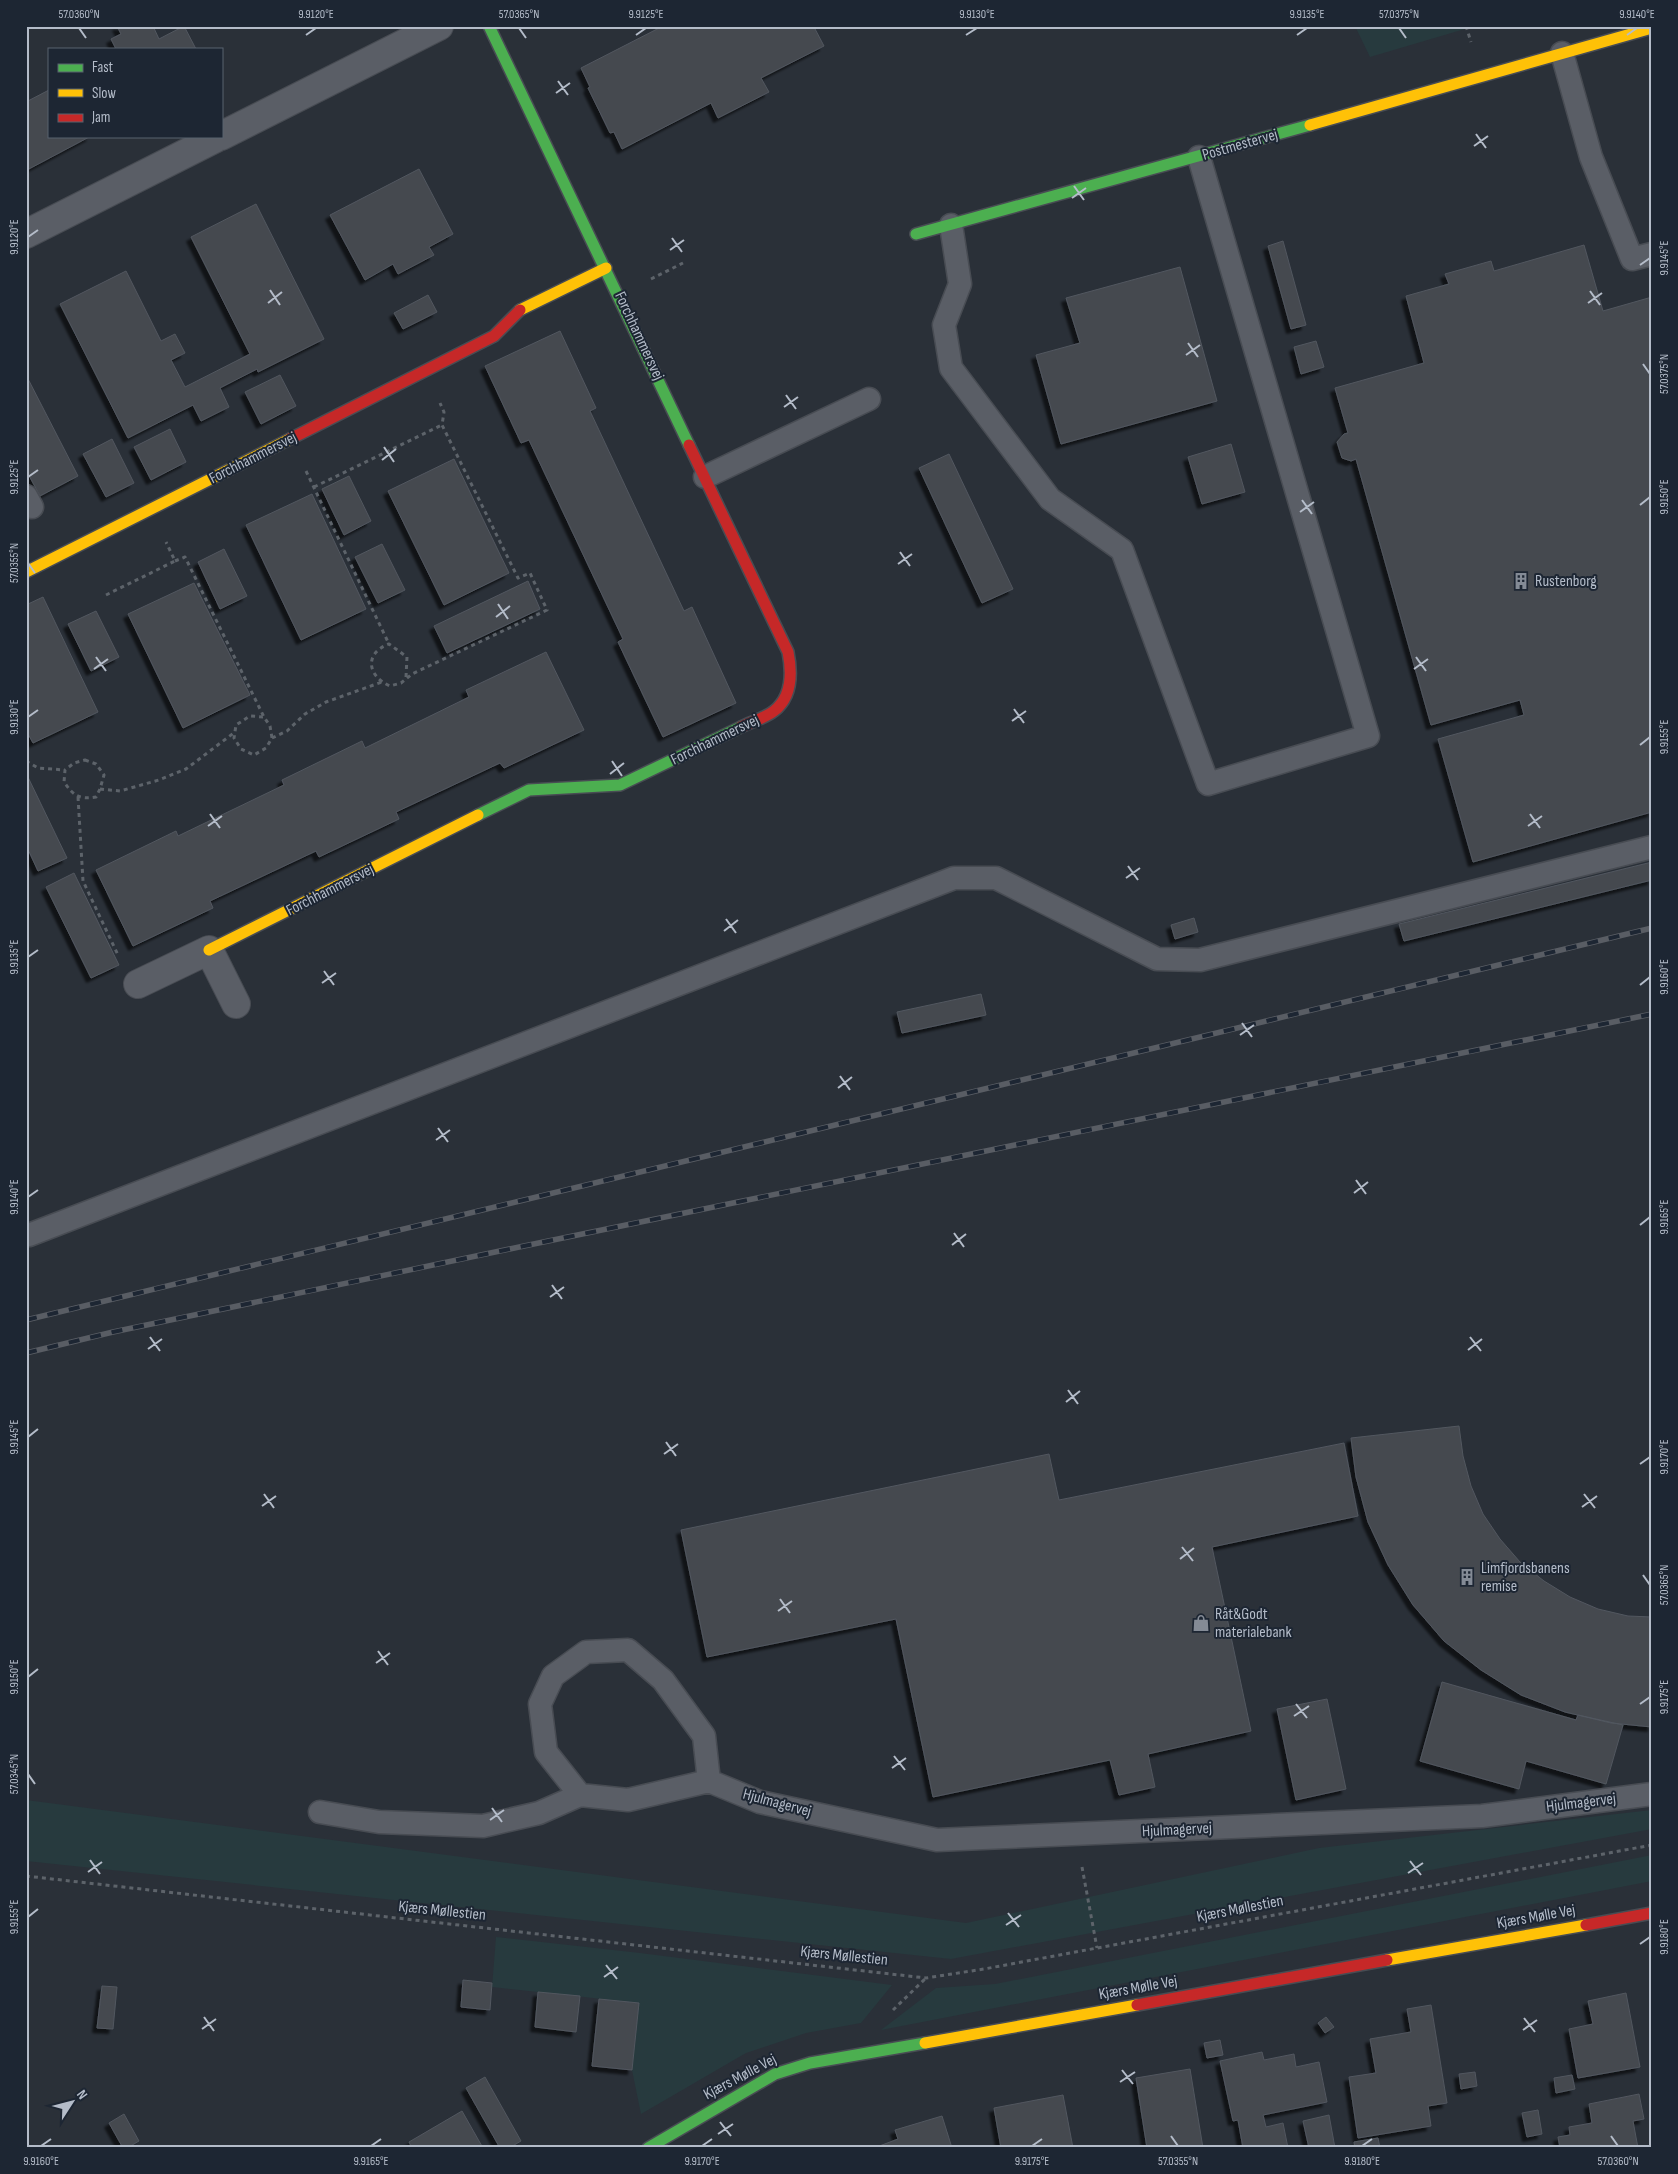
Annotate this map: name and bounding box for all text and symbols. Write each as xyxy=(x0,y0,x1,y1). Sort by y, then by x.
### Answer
text: 57.0360°N xyxy=(58,7,100,22)
text: 9.9120°E xyxy=(298,7,334,22)
text: 57.0365°N xyxy=(499,7,539,22)
text: 9.9125°E xyxy=(629,7,664,22)
text: 9.9130°E xyxy=(959,7,995,22)
text: 9.9135°E xyxy=(1290,7,1324,22)
text: 57.0375°N xyxy=(1379,7,1419,22)
text: 9.9140°E xyxy=(1619,7,1655,22)
legend xyxy=(48,48,222,138)
text: Fast xyxy=(92,58,114,77)
text: Slow xyxy=(92,84,116,103)
text: Jam xyxy=(91,108,110,127)
street label: Postmestervej xyxy=(1200,125,1280,165)
text: 9.9120°E xyxy=(7,219,22,255)
text: 9.9145°E xyxy=(1657,240,1672,275)
street label: Forchhammersvej xyxy=(610,289,668,383)
text: 57.0375°N xyxy=(1657,354,1672,394)
street label: Forchhammersvej xyxy=(206,428,300,488)
text: 9.9125°E xyxy=(7,459,22,494)
text: 9.9150°E xyxy=(1657,479,1672,515)
text: 57.0355°N xyxy=(7,543,22,583)
building icon: Rustenborg xyxy=(1511,571,1531,591)
place label: Rustenborg xyxy=(1535,572,1597,591)
text: 9.9130°E xyxy=(7,699,22,735)
street label: Forchhammersvej xyxy=(668,710,762,769)
text: 9.9155°E xyxy=(1657,720,1672,754)
street label: Forchhammersvej xyxy=(283,860,377,920)
text: 9.9135°E xyxy=(7,940,22,974)
text: 9.9160°E xyxy=(1657,959,1672,995)
text: 9.9140°E xyxy=(7,1179,22,1215)
text: 9.9165°E xyxy=(1657,1199,1672,1235)
text: 9.9145°E xyxy=(7,1419,22,1454)
text: 9.9170°E xyxy=(1657,1439,1672,1475)
place label: Limfjordsbanens remise xyxy=(1481,1559,1570,1596)
text: 57.0365°N xyxy=(1657,1565,1672,1605)
building icon: Limfjordsbanens remise xyxy=(1457,1567,1477,1587)
place label: Råt&Godt materialebank xyxy=(1215,1605,1292,1642)
shop icon: Råt&Godt materialebank xyxy=(1191,1613,1211,1633)
text: 9.9150°E xyxy=(7,1659,22,1695)
text: 9.9175°E xyxy=(1657,1680,1672,1714)
text: 57.0345°N xyxy=(7,1754,22,1794)
street label: Hjulmagervej xyxy=(741,1785,813,1821)
street label: Hjulmagervej xyxy=(1545,1789,1617,1817)
street label: Hjulmagervej xyxy=(1142,1819,1213,1841)
street label: Kjærs Møllestien xyxy=(1195,1891,1285,1927)
street label: Kjærs Møllestien xyxy=(397,1897,487,1925)
text: 9.9155°E xyxy=(7,1900,22,1934)
street label: Kjærs Mølle Vej xyxy=(1495,1901,1577,1933)
text: 9.9180°E xyxy=(1657,1919,1672,1955)
street label: Kjærs Møllestien xyxy=(799,1942,889,1970)
street label: Kjærs Mølle Vej xyxy=(1097,1972,1179,2004)
street label: Kjærs Mølle Vej xyxy=(700,2050,780,2104)
north arrow xyxy=(48,2076,98,2126)
text: N xyxy=(73,2087,91,2103)
text: 9.9160°E xyxy=(23,2154,59,2169)
text: 9.9165°E xyxy=(353,2154,389,2169)
text: 9.9170°E xyxy=(684,2154,720,2169)
text: 9.9175°E xyxy=(1015,2154,1049,2169)
text: 57.0355°N xyxy=(1158,2154,1198,2169)
text: 9.9180°E xyxy=(1344,2154,1380,2169)
text: 57.0360°N xyxy=(1597,2154,1639,2169)

